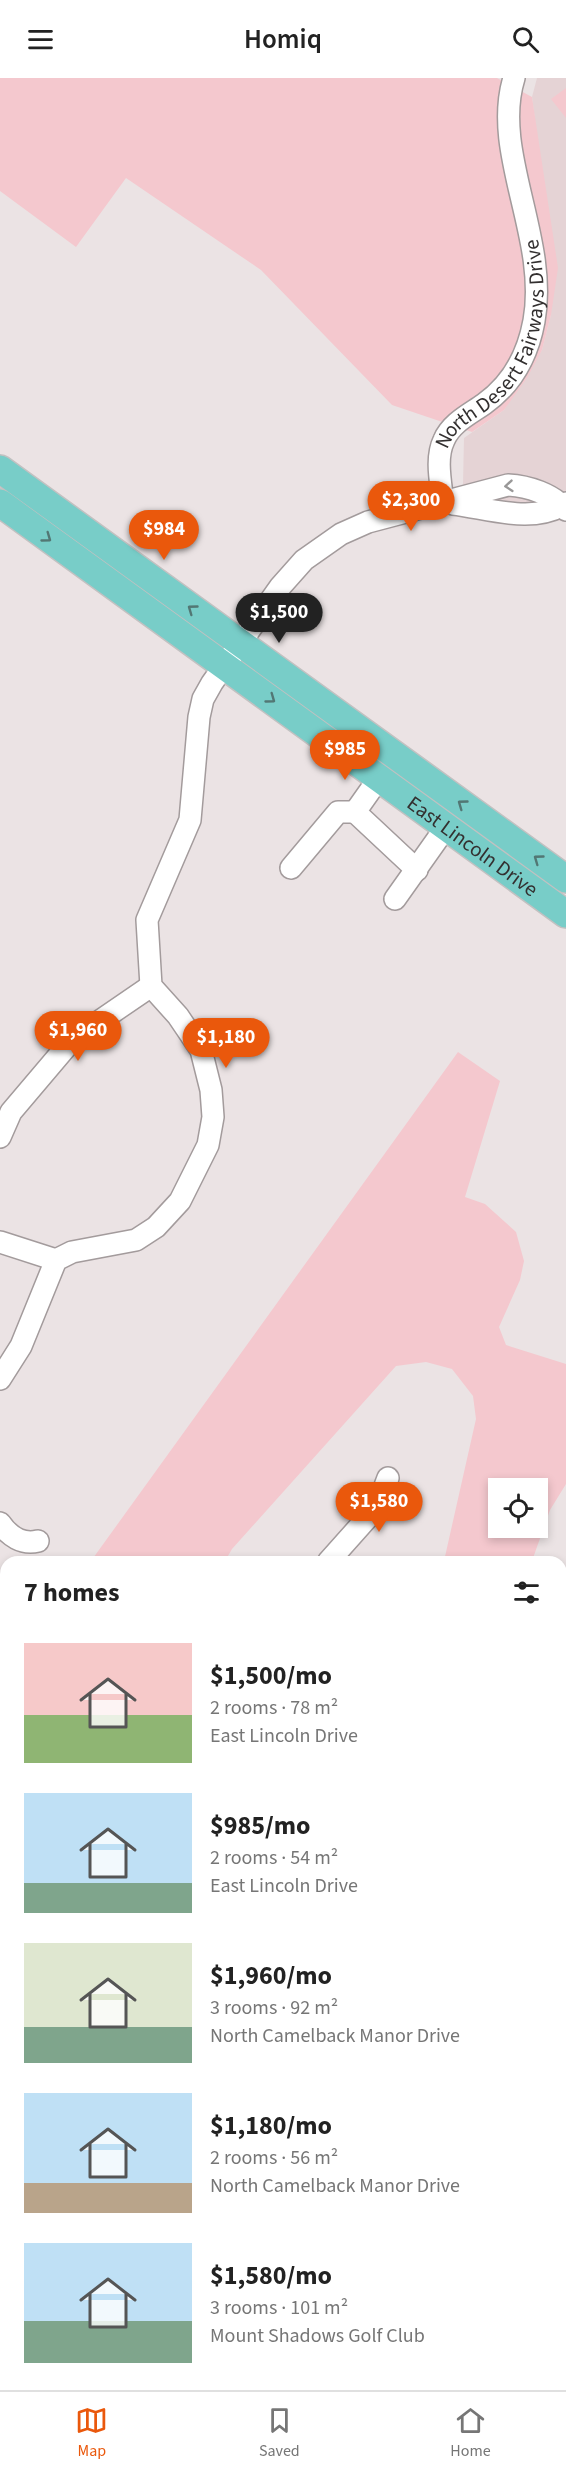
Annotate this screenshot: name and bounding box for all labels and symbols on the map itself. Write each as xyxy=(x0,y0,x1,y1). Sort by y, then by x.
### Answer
street label: North Desert Fairways Drive xyxy=(427,237,552,453)
one-way arrow xyxy=(504,479,514,492)
pin: $2,300 xyxy=(362,481,460,532)
pin: $984 xyxy=(128,510,200,561)
one-way arrow xyxy=(41,530,52,541)
pin: $1,500 xyxy=(230,593,328,644)
one-way arrow xyxy=(188,605,199,616)
one-way arrow xyxy=(265,692,276,703)
pin: $985 xyxy=(309,730,381,781)
street label: East Lincoln Drive xyxy=(401,788,544,904)
one-way arrow xyxy=(457,800,468,811)
one-way arrow xyxy=(533,855,544,866)
pin: $1,960 xyxy=(29,1011,127,1062)
pin: $1,180 xyxy=(177,1018,275,1069)
pin: $1,580 xyxy=(330,1482,428,1533)

